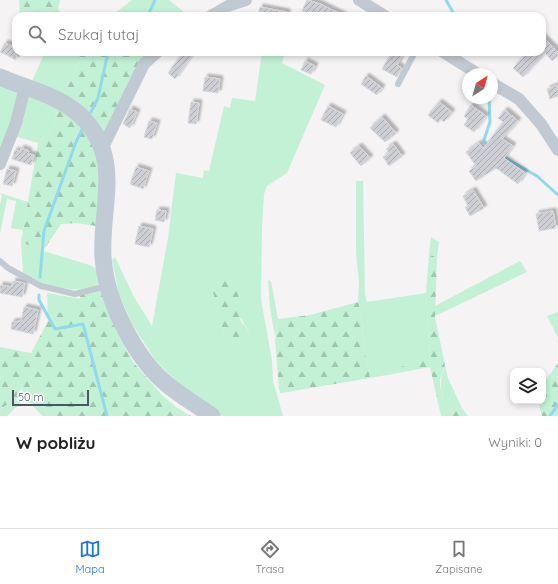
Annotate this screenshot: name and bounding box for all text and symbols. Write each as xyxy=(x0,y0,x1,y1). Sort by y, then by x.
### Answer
search box xyxy=(12,12,546,56)
icon: search xyxy=(26,23,48,45)
text: Szukaj tutaj xyxy=(58,25,139,44)
north arrow xyxy=(462,68,498,104)
map controls xyxy=(510,368,546,404)
button: layers xyxy=(510,368,546,404)
scale bar xyxy=(12,388,89,407)
text: 50 m xyxy=(18,390,44,404)
text: W pobliżu xyxy=(16,432,96,453)
text: Wyniki: 0 xyxy=(488,434,542,450)
tab: Mapa xyxy=(75,538,105,576)
tab: Trasa xyxy=(256,538,284,576)
tab: Zapisane xyxy=(435,538,483,576)

